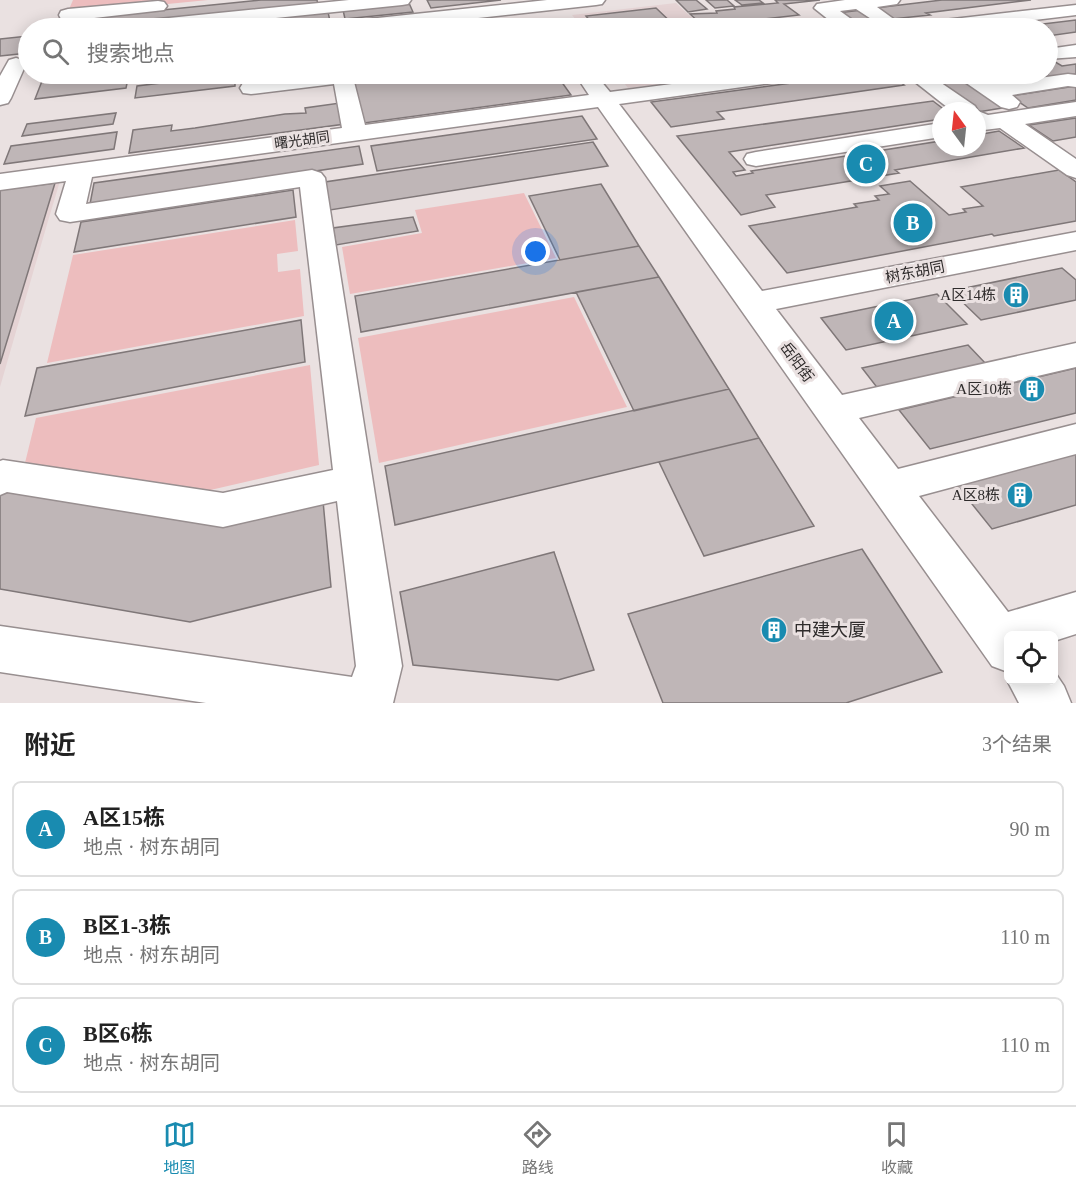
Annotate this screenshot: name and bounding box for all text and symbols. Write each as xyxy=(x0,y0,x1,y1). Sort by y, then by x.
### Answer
search box xyxy=(18,18,1058,84)
icon: search xyxy=(39,35,72,68)
text: 搜索地点 xyxy=(87,41,175,66)
north arrow xyxy=(932,102,986,156)
street label: 曙光胡同 xyxy=(273,129,331,152)
pin: C xyxy=(846,142,886,186)
pin: B xyxy=(894,200,932,246)
your location xyxy=(521,237,550,266)
street label: 树东胡同 xyxy=(884,257,946,286)
building icon: A区14栋 xyxy=(1001,280,1031,310)
place label: A区14栋 xyxy=(940,286,996,303)
pin: A xyxy=(874,298,914,344)
street label: 岳阳街 xyxy=(777,339,817,385)
building icon: A区10栋 xyxy=(1017,374,1047,404)
place label: A区10栋 xyxy=(956,380,1012,397)
building icon: A区8栋 xyxy=(1005,480,1035,510)
place label: A区8栋 xyxy=(952,486,1000,503)
building icon: 中建大厦 xyxy=(759,615,789,645)
place label: 中建大厦 xyxy=(794,620,866,640)
map controls xyxy=(1004,631,1058,685)
button: locate xyxy=(1004,631,1058,685)
text: 附近 xyxy=(24,731,76,760)
text: 3个结果 xyxy=(982,733,1052,755)
text: A区15栋 xyxy=(83,805,165,830)
text: A xyxy=(38,818,53,840)
text: 90 m xyxy=(1009,818,1050,840)
text: 地点 · 树东胡同 xyxy=(83,836,220,858)
text: B区1-3栋 xyxy=(83,913,171,938)
text: B xyxy=(39,926,52,948)
text: 110 m xyxy=(1000,926,1050,948)
text: 地点 · 树东胡同 xyxy=(83,944,220,966)
text: B区6栋 xyxy=(83,1021,153,1046)
text: C xyxy=(38,1034,53,1056)
text: 110 m xyxy=(1000,1034,1050,1056)
text: 地点 · 树东胡同 xyxy=(83,1052,220,1074)
tab: 地图 xyxy=(163,1118,196,1178)
tab: 路线 xyxy=(521,1118,554,1178)
tab: 收藏 xyxy=(880,1118,913,1178)

